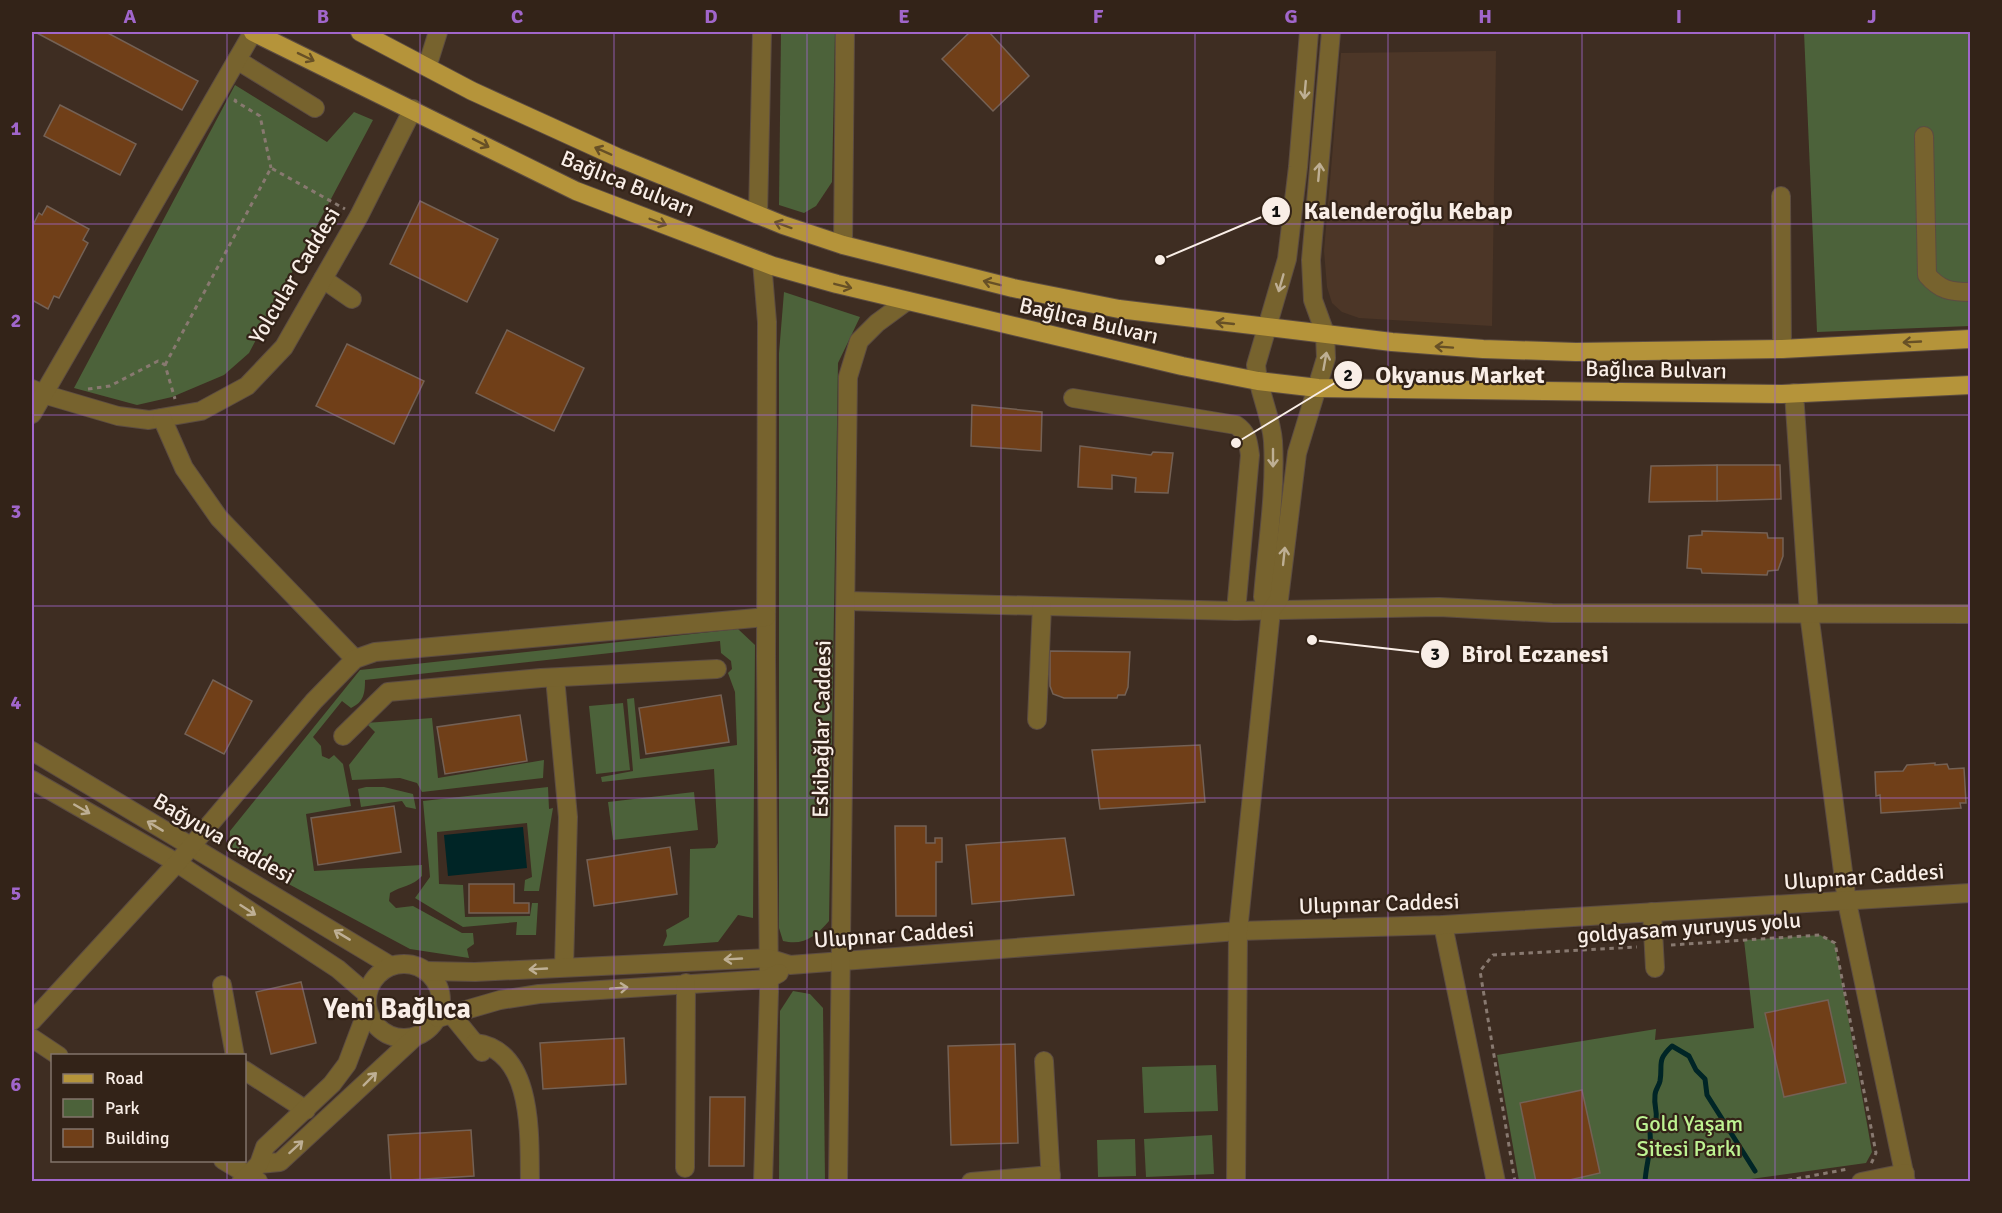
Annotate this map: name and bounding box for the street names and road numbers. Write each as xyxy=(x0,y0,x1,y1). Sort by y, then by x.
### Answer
street label: Bağlıca Bulvarı xyxy=(557,144,699,223)
street label: Yolcular Caddesi xyxy=(243,202,346,348)
street label: Bağlıca Bulvarı xyxy=(1017,291,1161,350)
street label: Bağlıca Bulvarı xyxy=(1585,355,1727,384)
street label: Eskibağlar Caddesi xyxy=(806,640,837,818)
street label: Bağyuva Caddesi xyxy=(148,787,299,890)
street label: Ulupınar Caddesi xyxy=(1783,857,1945,896)
street label: Ulupınar Caddesi xyxy=(1298,887,1460,920)
street label: goldyasam yuruyus yolu xyxy=(1576,906,1802,949)
street label: Ulupınar Caddesi xyxy=(813,915,975,954)

